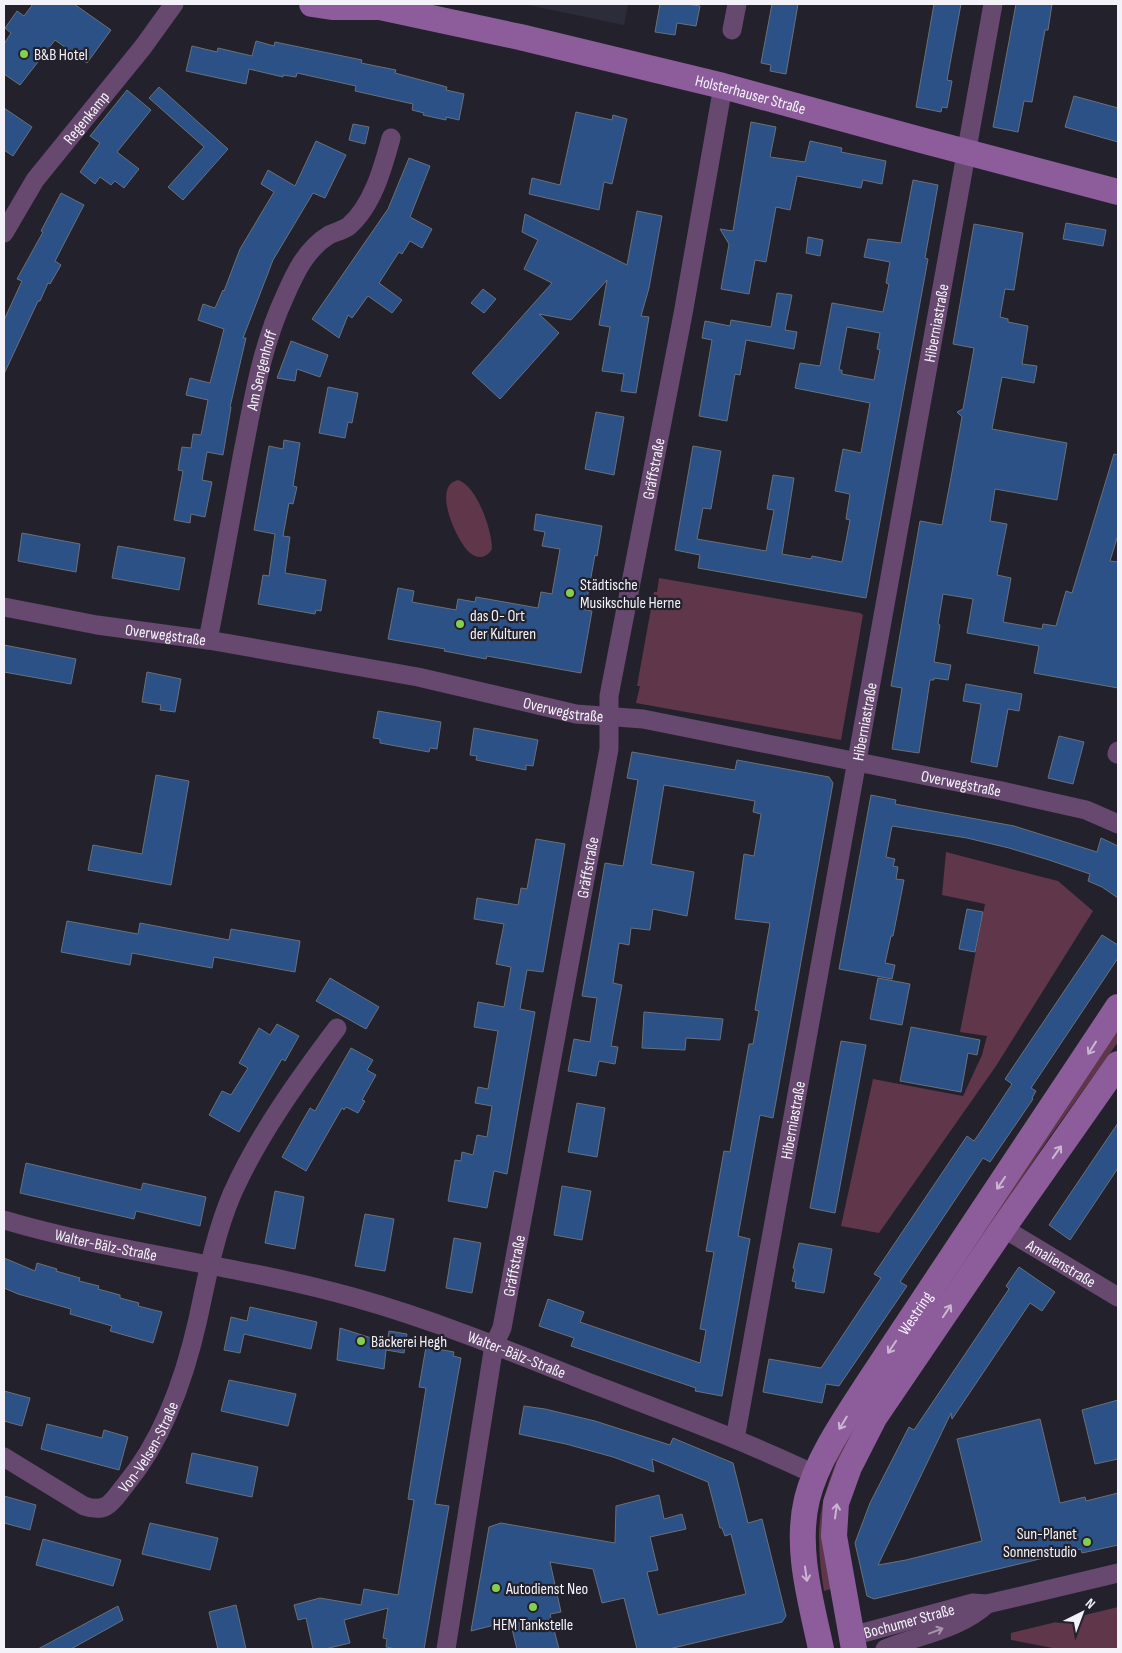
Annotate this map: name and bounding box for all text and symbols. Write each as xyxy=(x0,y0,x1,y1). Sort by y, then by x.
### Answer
place label: B&B Hotel xyxy=(34,46,88,65)
marker: B&B Hotel xyxy=(18,48,30,60)
street label: Holsterhauser Straße xyxy=(693,72,808,119)
street label: Regenkamp xyxy=(60,88,114,149)
street label: Hiberniastraße xyxy=(921,283,953,364)
street label: Am Sengenhoff xyxy=(243,327,282,413)
street label: Gräffstraße xyxy=(639,437,670,501)
place label: Städtische Musikschule Herne xyxy=(580,576,681,613)
marker: Städtische Musikschule Herne xyxy=(564,587,576,599)
place label: das O- Ort der Kulturen xyxy=(470,607,536,644)
marker: das O- Ort der Kulturen xyxy=(454,618,466,630)
street label: Overwegstraße xyxy=(124,621,207,651)
street label: Hiberniastraße xyxy=(849,681,882,762)
street label: Overwegstraße xyxy=(521,694,604,727)
street label: Overwegstraße xyxy=(919,767,1003,802)
street label: Gräffstraße xyxy=(574,835,604,900)
one-way arrow xyxy=(1087,1041,1097,1055)
street label: Hiberniastraße xyxy=(777,1080,810,1161)
one-way arrow xyxy=(1052,1145,1062,1159)
one-way arrow xyxy=(996,1176,1007,1190)
street label: Walter-Bälz-Straße xyxy=(53,1226,158,1266)
street label: Gräffstraße xyxy=(500,1234,530,1298)
street label: Amalienstraße xyxy=(1022,1236,1099,1292)
street label: Westring xyxy=(895,1288,937,1339)
one-way arrow xyxy=(942,1304,952,1318)
street label: Walter-Bälz-Straße xyxy=(464,1328,568,1383)
place label: Bäckerei Hegh xyxy=(371,1333,447,1352)
marker: Bäckerei Hegh xyxy=(355,1335,367,1347)
one-way arrow xyxy=(887,1340,897,1354)
street label: Von-Velsen-Straße xyxy=(115,1399,183,1497)
one-way arrow xyxy=(838,1416,849,1430)
one-way arrow xyxy=(831,1503,841,1519)
place label: Sun-Planet Sonnenstudio xyxy=(1003,1525,1077,1562)
marker: Sun-Planet Sonnenstudio xyxy=(1081,1536,1093,1548)
one-way arrow xyxy=(801,1566,811,1582)
place label: Autodienst Neo xyxy=(505,1580,588,1599)
marker: Autodienst Neo xyxy=(490,1582,502,1594)
north arrow xyxy=(1057,1588,1107,1638)
text: N xyxy=(1082,1595,1099,1613)
marker: HEM Tankstelle xyxy=(527,1601,539,1613)
street label: Bochumer Straße xyxy=(862,1601,957,1643)
place label: HEM Tankstelle xyxy=(493,1616,573,1635)
one-way arrow xyxy=(927,1626,943,1635)

